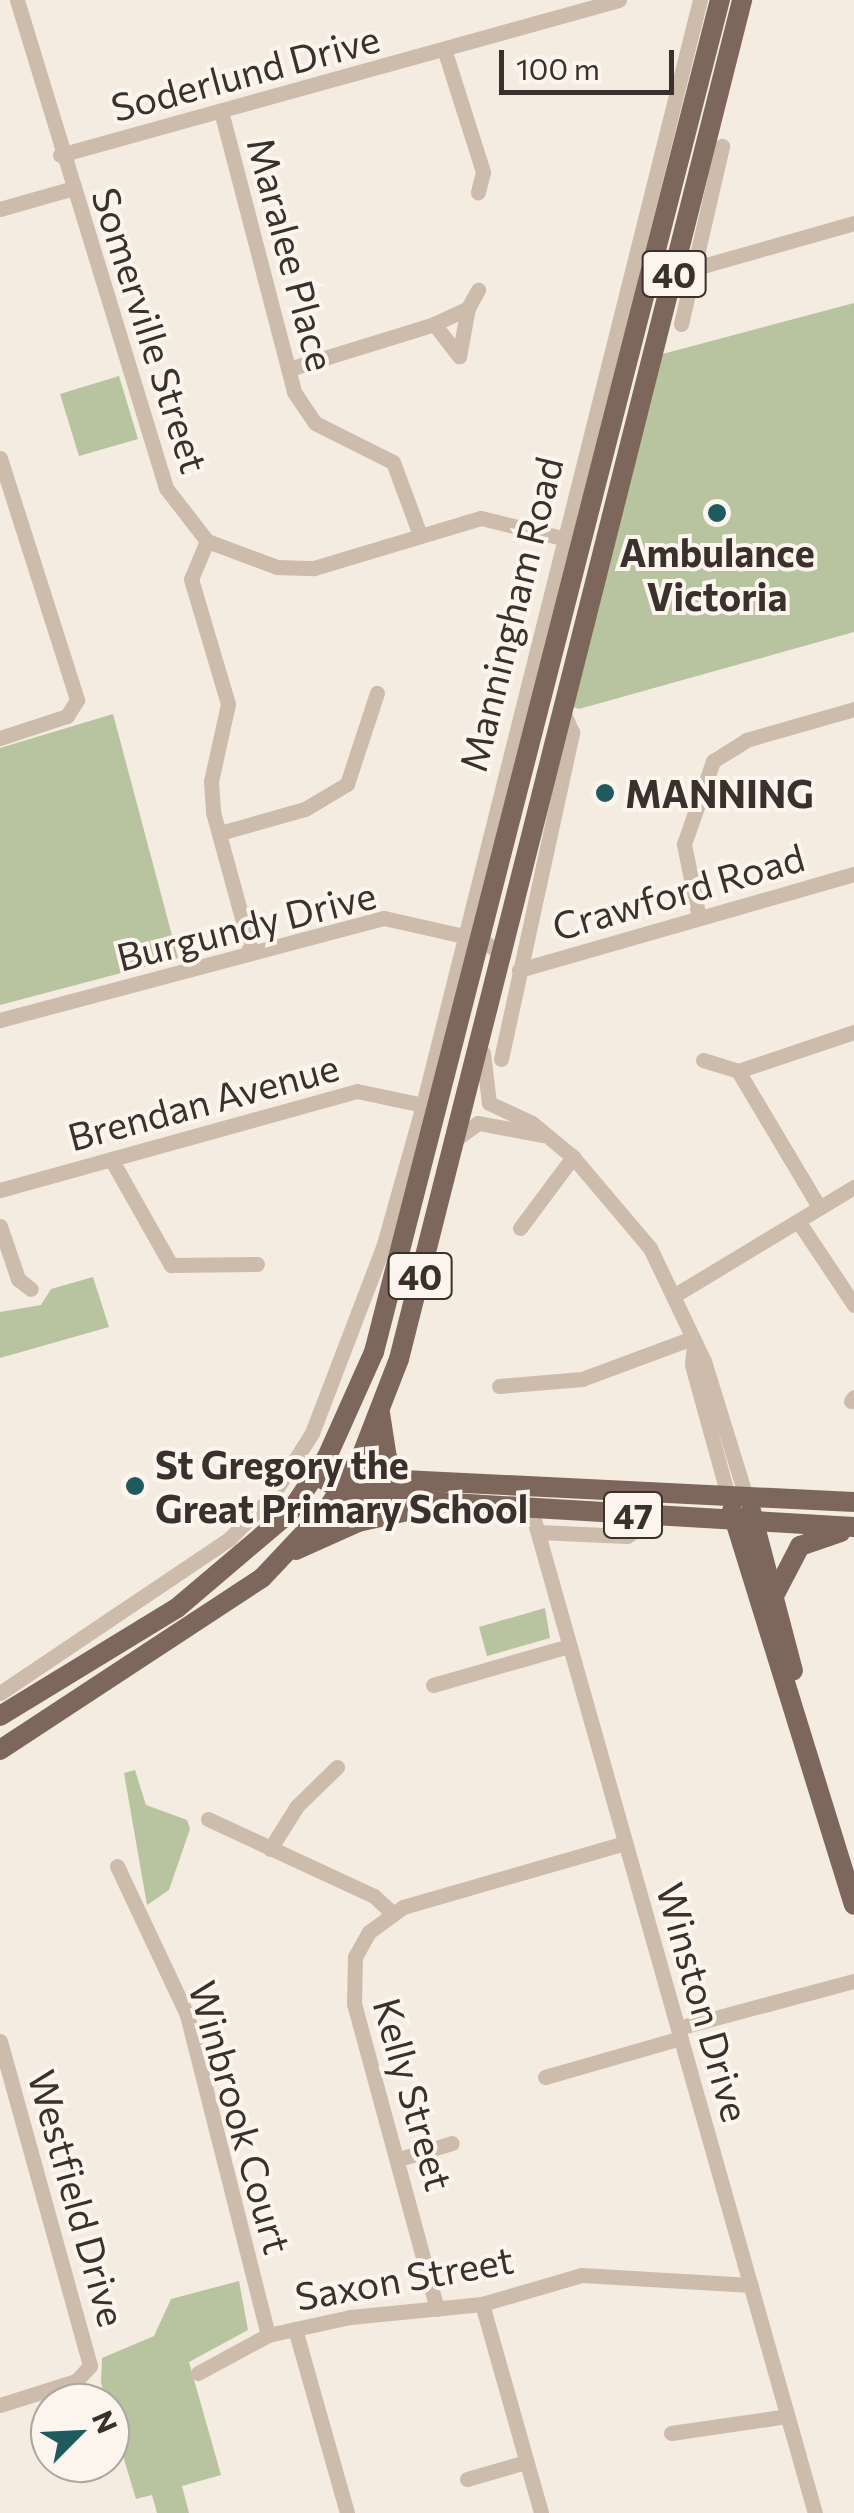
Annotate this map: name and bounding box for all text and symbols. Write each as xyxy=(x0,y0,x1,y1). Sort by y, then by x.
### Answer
street label: Soderlund Drive xyxy=(106,14,384,130)
scale bar xyxy=(504,30,679,92)
text: 100 m xyxy=(516,49,600,86)
street label: Maralee Place xyxy=(239,132,345,376)
street label: Somerville Street xyxy=(83,182,219,478)
road number: 40 xyxy=(642,244,706,304)
street label: Manningham Road xyxy=(449,452,571,776)
marker: Ambulance Victoria xyxy=(706,502,728,524)
place label: Ambulance Victoria xyxy=(619,529,815,618)
place label: MANNING xyxy=(625,770,814,816)
marker: MANNING xyxy=(594,782,616,804)
street label: Crawford Road xyxy=(547,833,809,949)
street label: Burgundy Drive xyxy=(112,871,380,979)
street label: Brendan Avenue xyxy=(63,1043,343,1159)
road number: 40 xyxy=(388,1246,452,1306)
place label: St Gregory the Great Primary School xyxy=(155,1441,528,1530)
marker: St Gregory the Great Primary School xyxy=(124,1475,146,1497)
road number: 47 xyxy=(600,1485,666,1545)
street label: Winston Drive xyxy=(648,1877,760,2127)
street label: Winbrook Court xyxy=(180,1976,302,2258)
street label: Kelly Street xyxy=(365,1993,463,2195)
street label: Westfield Drive xyxy=(20,2065,136,2331)
street label: Saxon Street xyxy=(291,2235,517,2319)
north arrow xyxy=(30,2383,130,2483)
text: N xyxy=(86,2405,125,2438)

